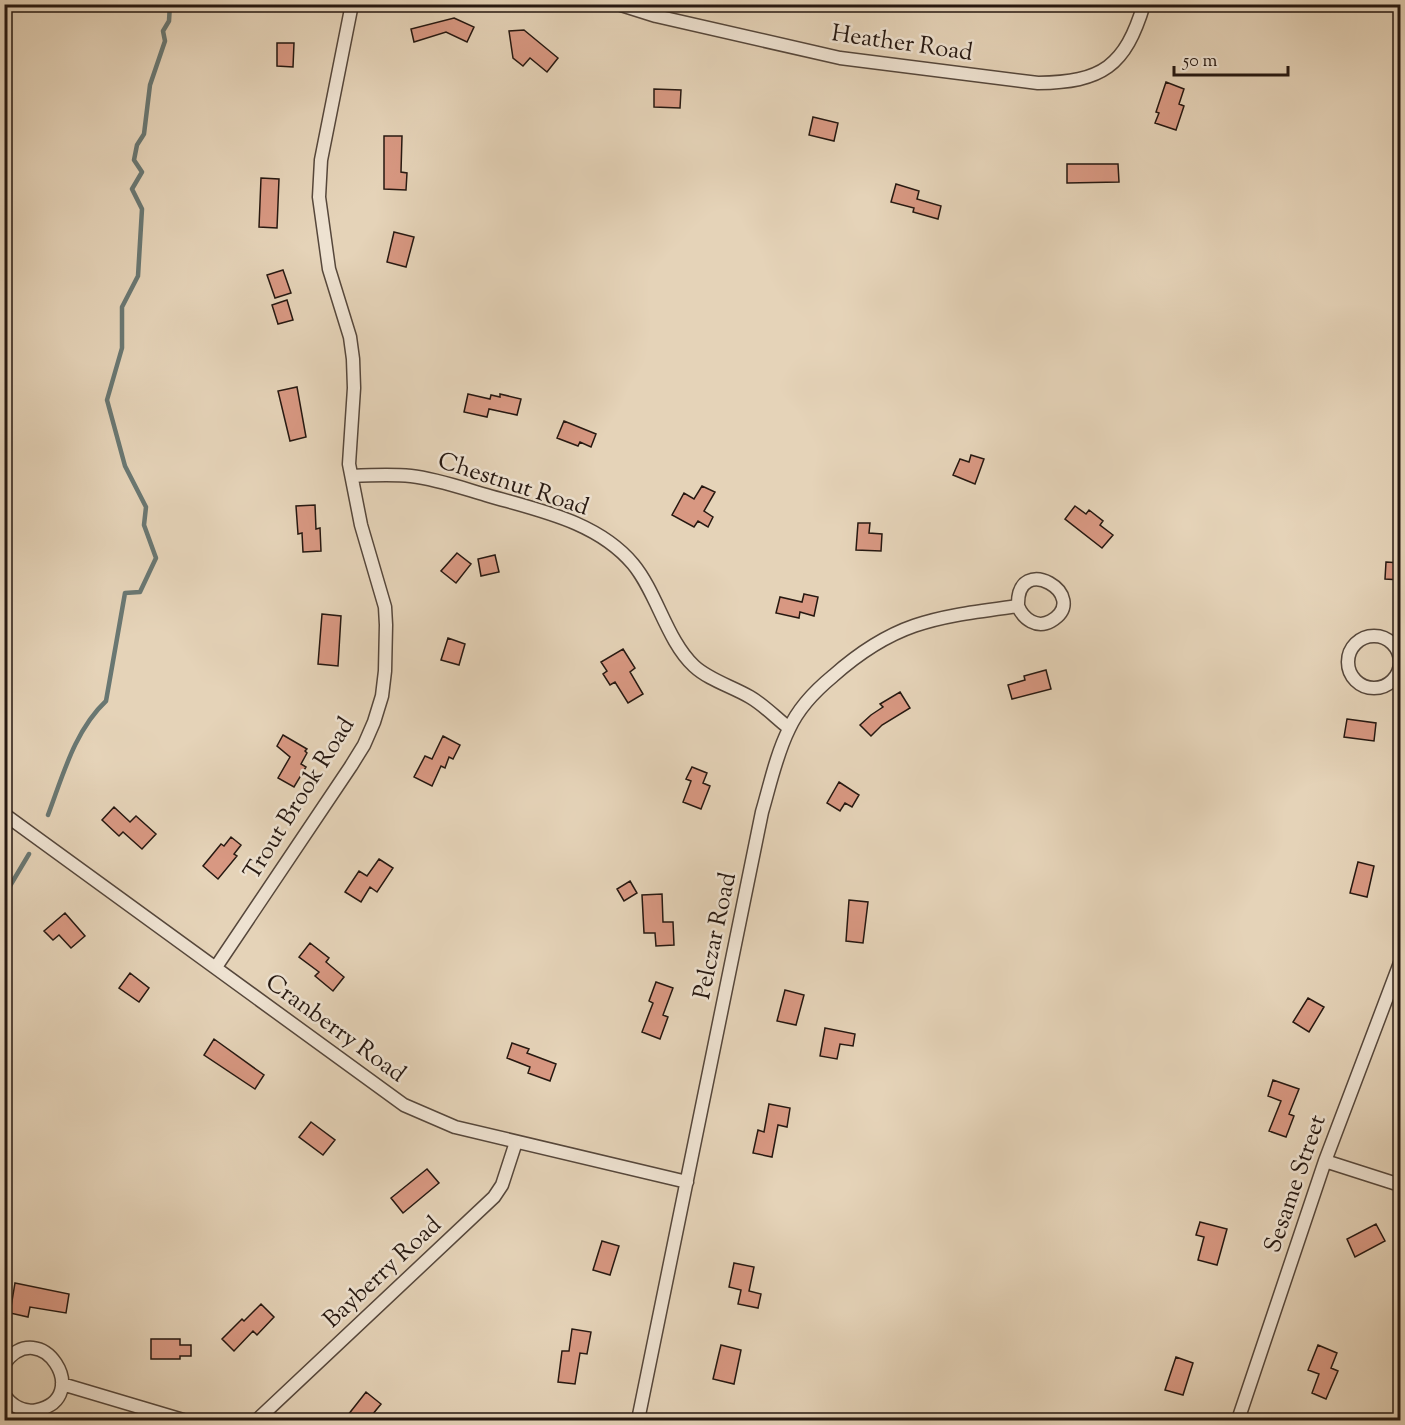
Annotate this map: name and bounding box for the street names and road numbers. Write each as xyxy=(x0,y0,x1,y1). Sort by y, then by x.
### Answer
street label: Heather Road xyxy=(829,17,975,71)
street label: Chestnut Road xyxy=(433,445,593,526)
street label: Trout Brook Road xyxy=(236,711,364,887)
street label: Pelczar Road xyxy=(686,869,746,1003)
street label: Cranberry Road xyxy=(258,966,413,1092)
street label: Sesame Street xyxy=(1257,1110,1335,1258)
street label: Bayberry Road xyxy=(316,1209,450,1337)

